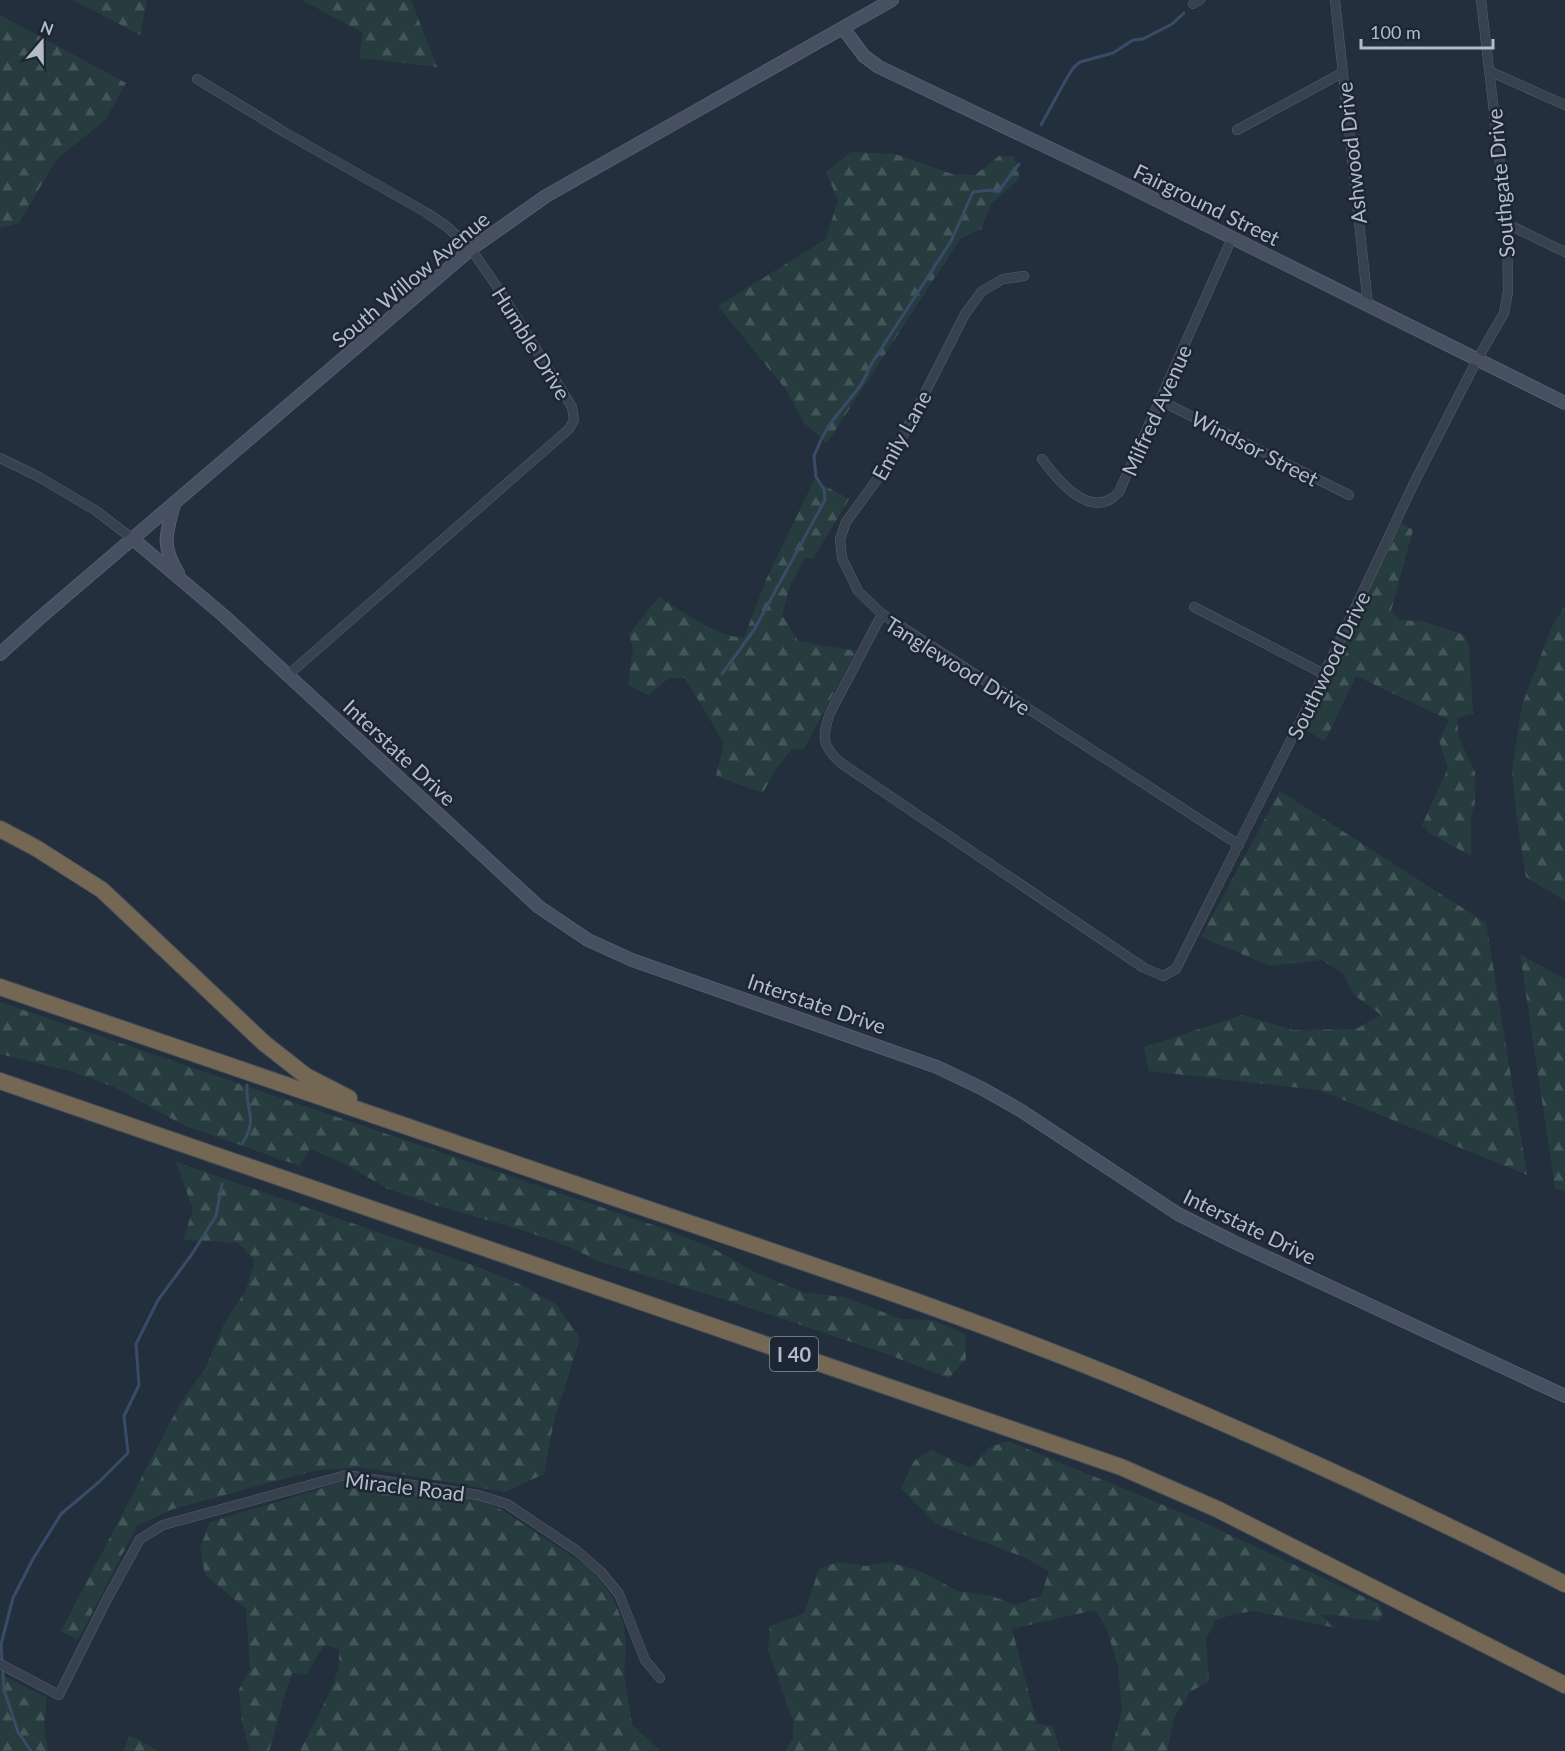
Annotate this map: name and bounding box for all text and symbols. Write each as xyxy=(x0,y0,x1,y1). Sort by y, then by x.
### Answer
north arrow xyxy=(12,12,72,72)
scale bar xyxy=(1361,12,1493,50)
text: N xyxy=(38,16,56,38)
text: 100 m xyxy=(1370,21,1421,43)
street label: Ashwood Drive xyxy=(1331,81,1371,225)
street label: Southgate Drive xyxy=(1481,107,1519,259)
street label: Fairground Street xyxy=(1130,158,1284,250)
street label: South Willow Avenue xyxy=(326,206,494,352)
street label: Humble Drive xyxy=(487,282,577,404)
street label: Milfred Avenue xyxy=(1116,341,1196,479)
street label: Emily Lane xyxy=(866,386,936,484)
street label: Windsor Street xyxy=(1187,405,1323,491)
street label: Southwood Drive xyxy=(1281,587,1375,743)
street label: Tanglewood Drive xyxy=(881,610,1035,720)
street label: Interstate Drive xyxy=(339,694,461,810)
street label: Interstate Drive xyxy=(745,968,889,1038)
street label: Interstate Drive xyxy=(1180,1183,1320,1269)
road number: I 40 xyxy=(770,1337,818,1371)
street label: Miracle Road xyxy=(344,1466,466,1506)

